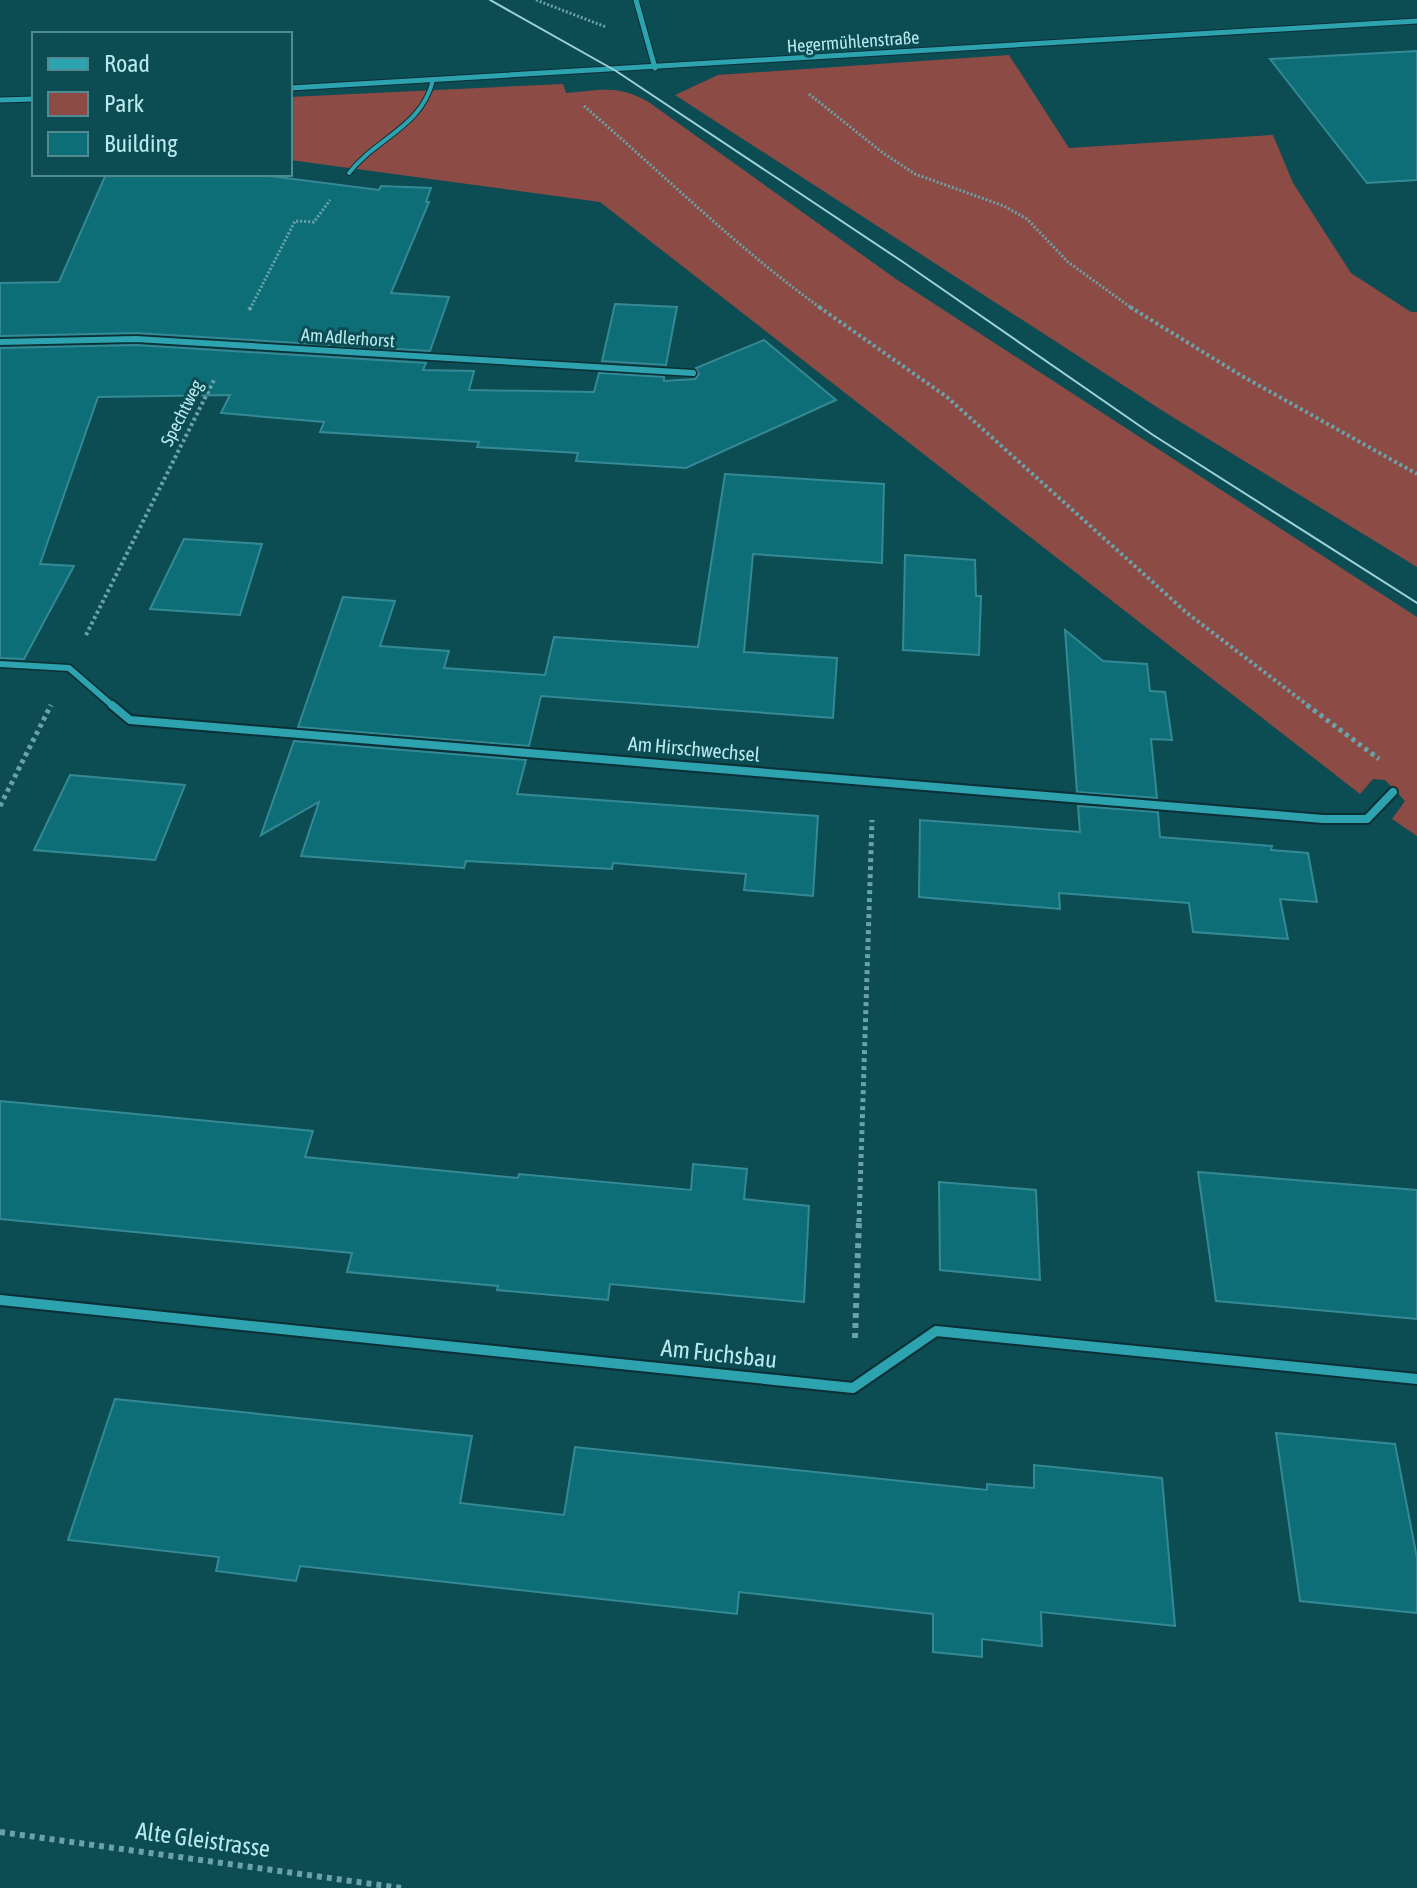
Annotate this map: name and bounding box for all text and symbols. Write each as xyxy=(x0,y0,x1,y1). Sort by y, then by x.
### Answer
street label: Hegermühlenstraße xyxy=(786,26,920,57)
legend xyxy=(32,32,292,176)
text: Road xyxy=(104,50,150,77)
text: Park xyxy=(104,90,145,117)
text: Building xyxy=(104,130,178,157)
street label: Am Adlerhorst xyxy=(301,324,396,351)
street label: Spechtweg xyxy=(156,376,207,449)
street label: Am Hirschwechsel xyxy=(627,731,762,766)
street label: Am Fuchsbau xyxy=(660,1334,778,1373)
street label: Alte Gleistrasse xyxy=(134,1817,272,1862)

